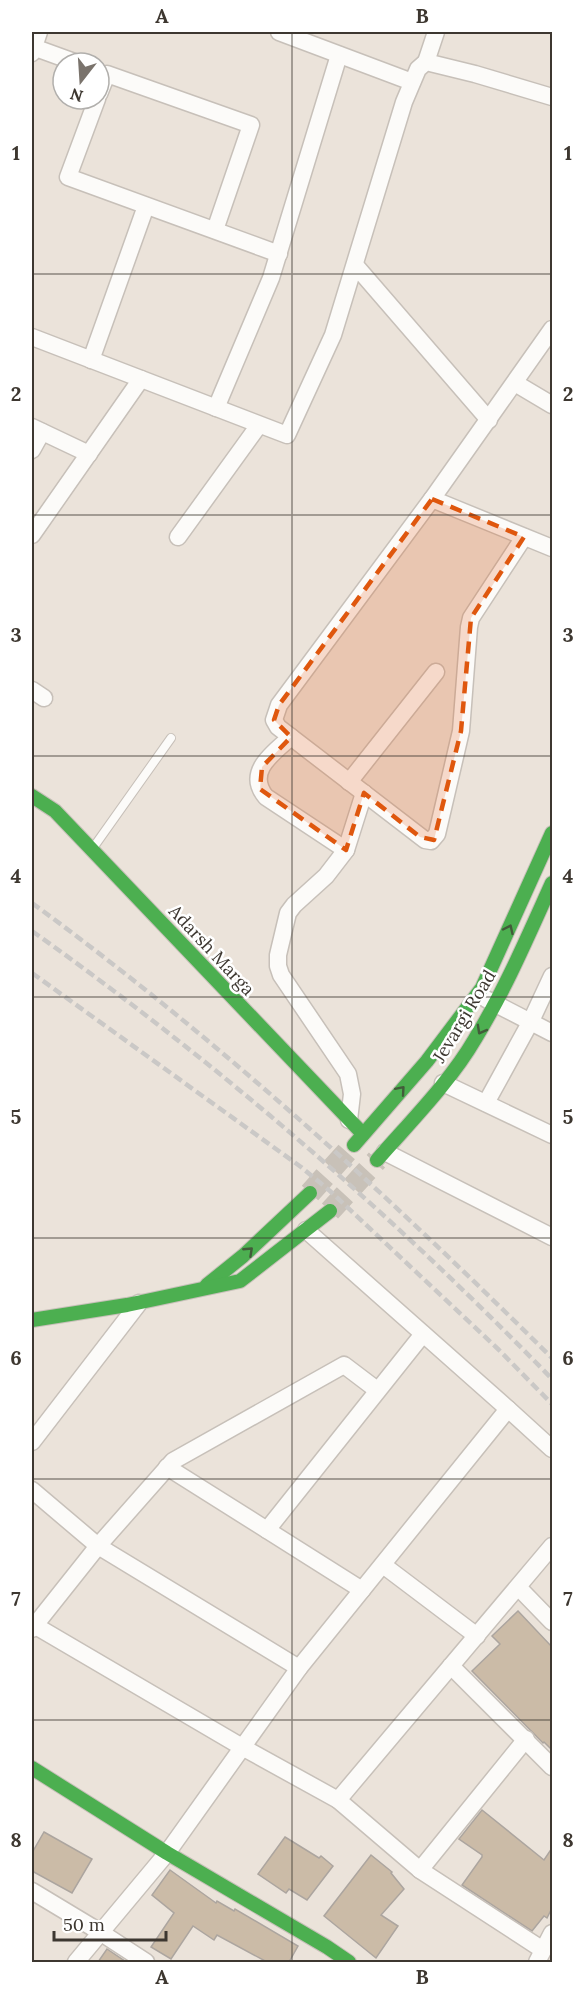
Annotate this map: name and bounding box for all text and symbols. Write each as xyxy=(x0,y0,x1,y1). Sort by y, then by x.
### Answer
text: A xyxy=(155,3,169,28)
text: B xyxy=(415,3,429,28)
north arrow xyxy=(51,51,111,111)
text: N xyxy=(68,84,85,107)
text: 1 xyxy=(12,140,20,165)
text: 1 xyxy=(564,140,572,165)
text: 2 xyxy=(11,381,21,406)
text: 2 xyxy=(563,381,573,406)
text: 3 xyxy=(10,622,22,647)
text: 3 xyxy=(562,622,574,647)
text: 4 xyxy=(11,863,22,888)
text: 4 xyxy=(563,863,574,888)
street label: Adarsh Marga xyxy=(163,899,260,1000)
one-way arrow xyxy=(501,925,513,936)
street label: Jevargi Road xyxy=(427,965,501,1067)
one-way arrow xyxy=(477,1024,488,1034)
one-way arrow xyxy=(394,1086,405,1097)
text: 5 xyxy=(11,1104,22,1129)
text: 5 xyxy=(563,1104,574,1129)
one-way arrow xyxy=(242,1247,253,1258)
text: 6 xyxy=(10,1345,22,1370)
text: 6 xyxy=(562,1345,574,1370)
text: 7 xyxy=(11,1586,21,1611)
text: 7 xyxy=(563,1586,573,1611)
text: 8 xyxy=(10,1827,22,1852)
text: 8 xyxy=(562,1827,574,1852)
scale bar xyxy=(54,1904,166,1942)
text: 50 m xyxy=(63,1913,105,1936)
text: A xyxy=(155,1964,169,1989)
text: B xyxy=(415,1964,429,1989)

